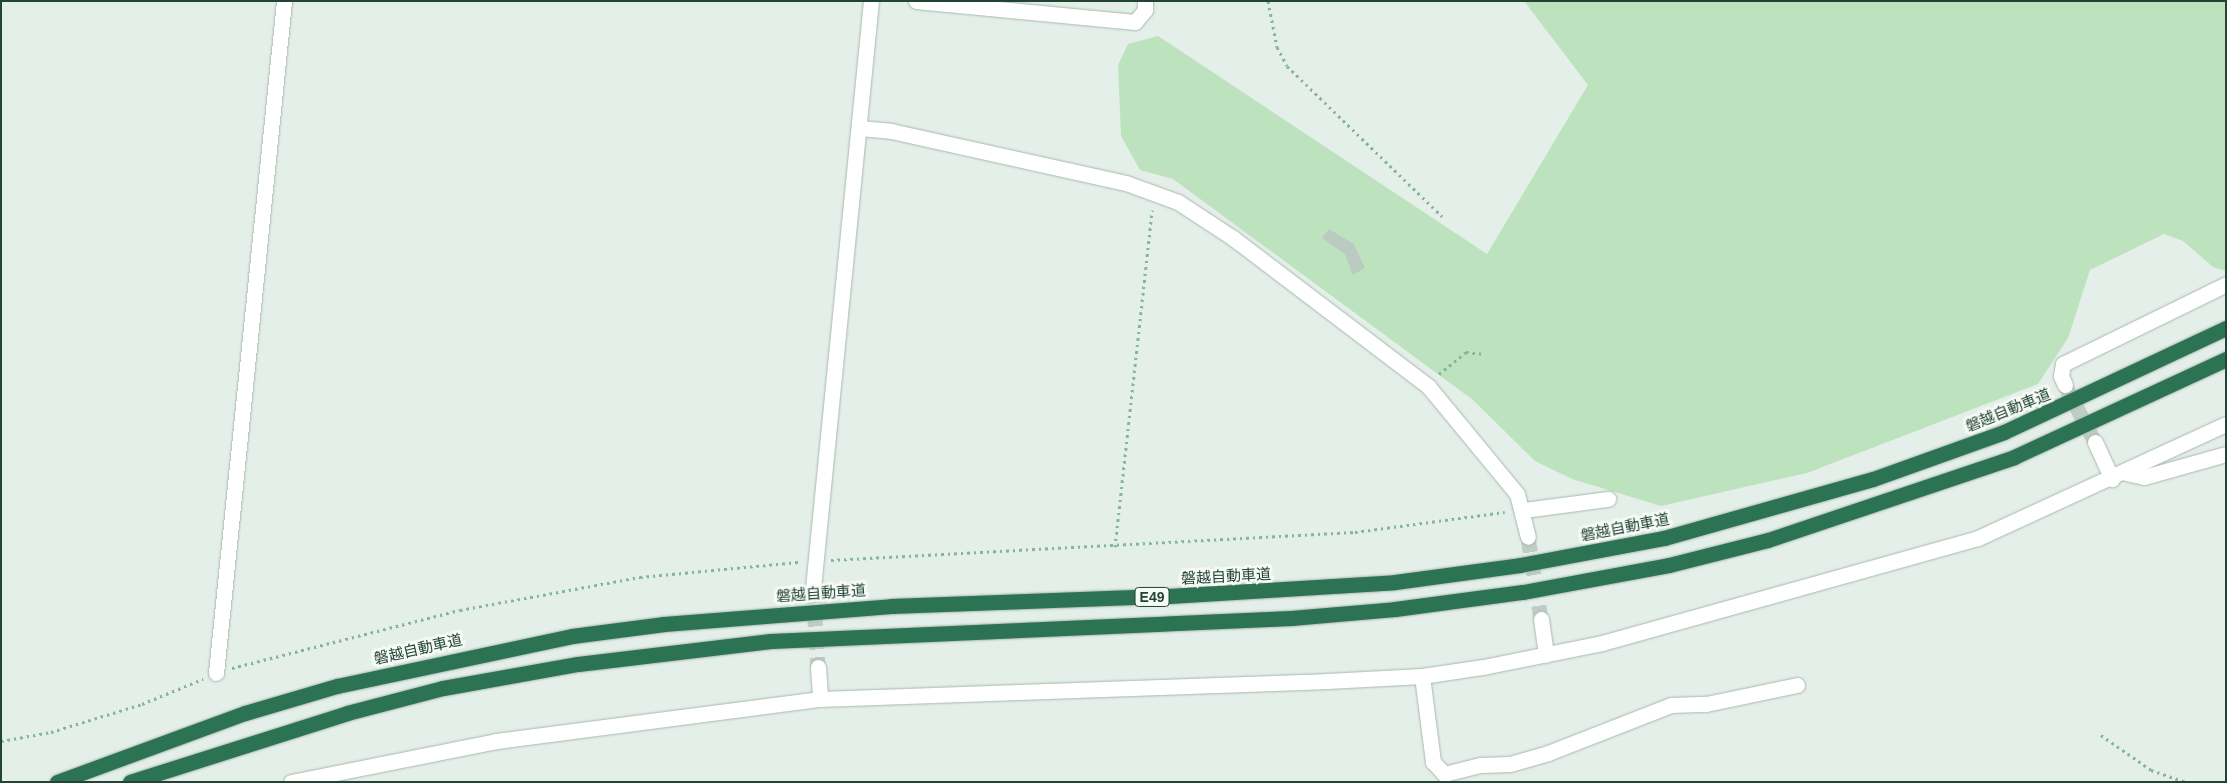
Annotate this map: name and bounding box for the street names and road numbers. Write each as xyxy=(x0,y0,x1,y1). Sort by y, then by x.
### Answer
street label: 磐越自動車道 xyxy=(1963,385,2053,435)
street label: 磐越自動車道 xyxy=(1579,510,1671,544)
street label: 磐越自動車道 xyxy=(1181,565,1271,587)
street label: 磐越自動車道 xyxy=(775,581,867,605)
road number: E49 xyxy=(1134,586,1170,608)
street label: 磐越自動車道 xyxy=(372,630,464,668)

